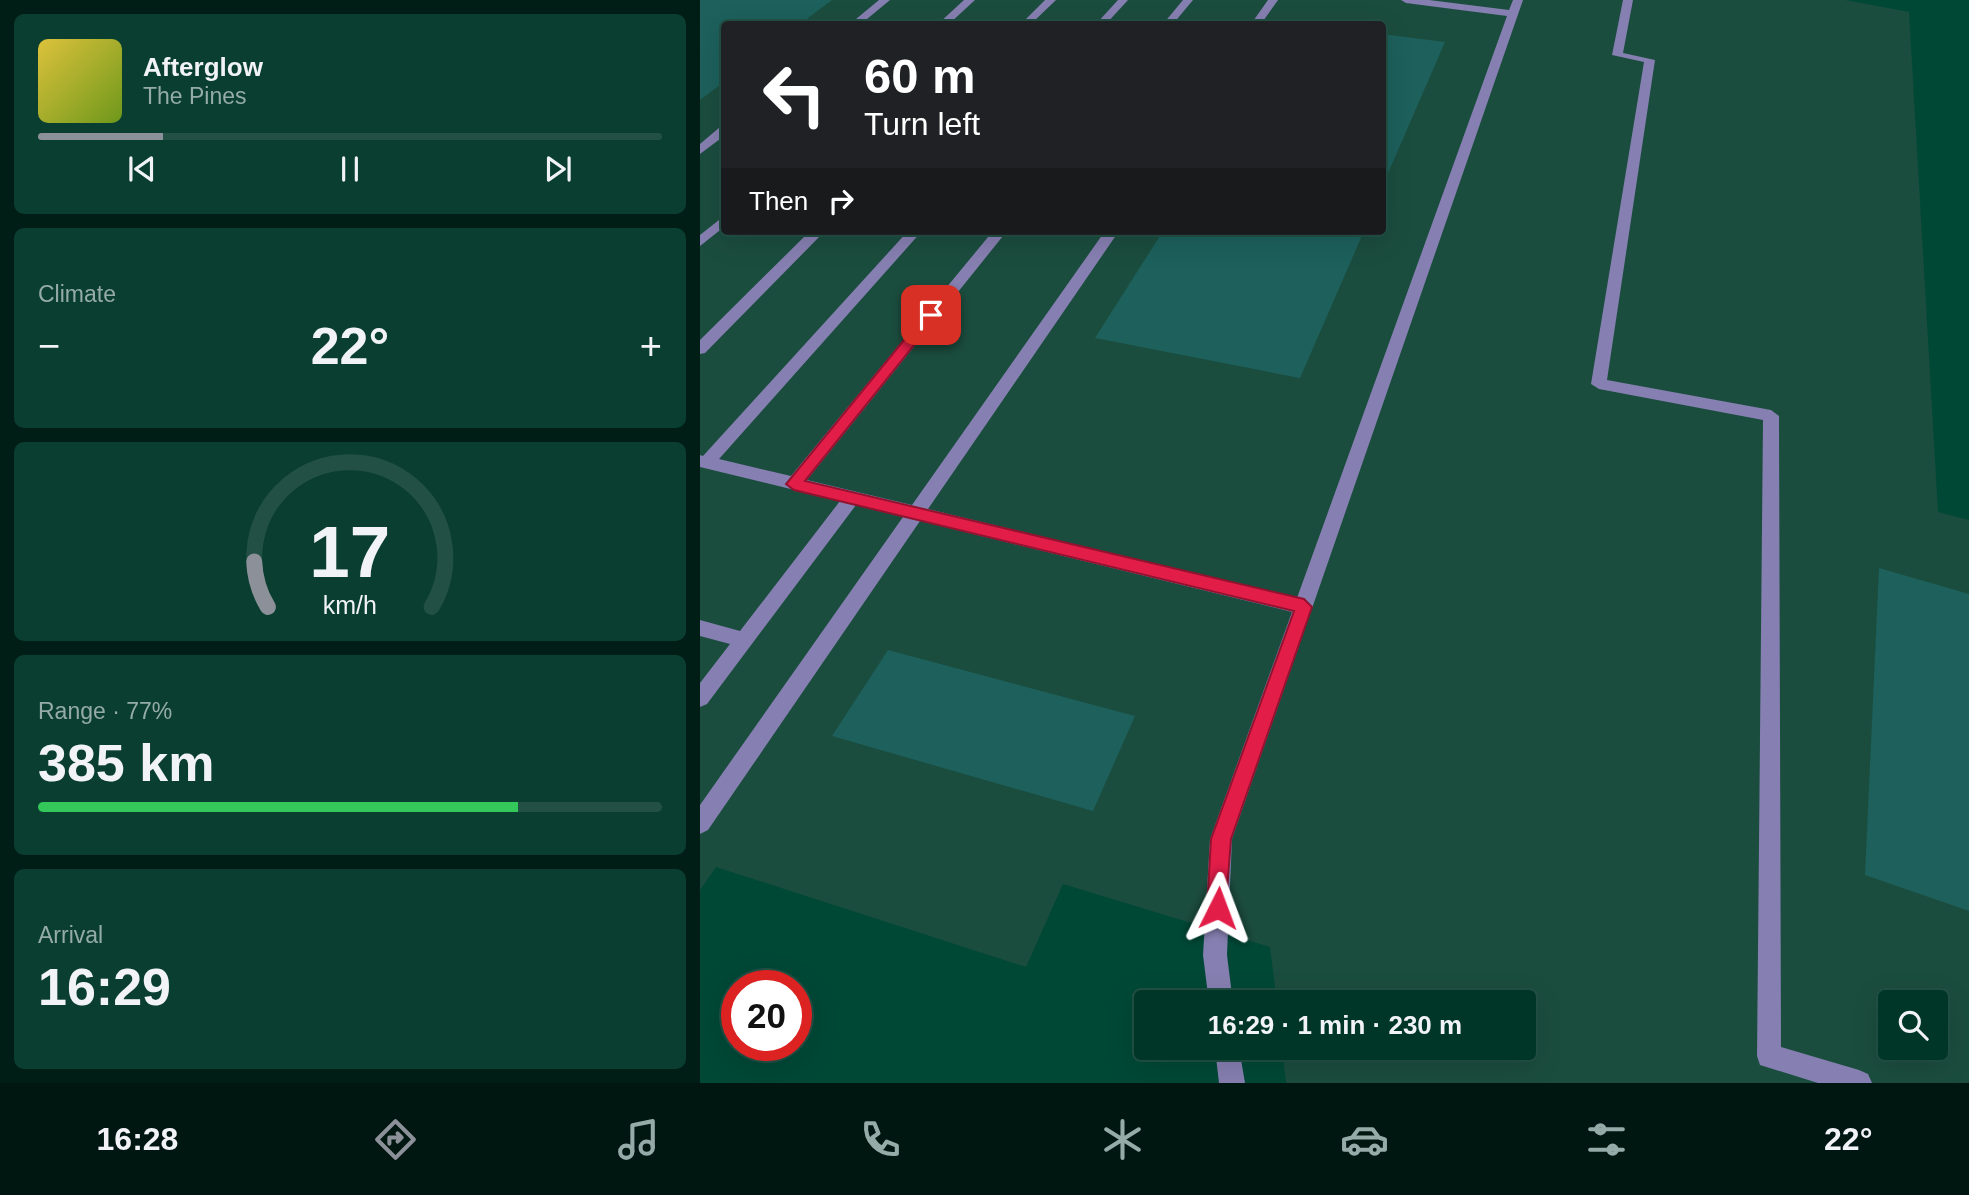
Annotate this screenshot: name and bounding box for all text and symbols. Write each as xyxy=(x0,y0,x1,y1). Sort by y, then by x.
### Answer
icon: left xyxy=(749,49,840,140)
text: 60 m xyxy=(864,49,976,103)
text: Afterglow xyxy=(143,52,263,82)
text: The Pines xyxy=(143,83,247,109)
text: Turn left xyxy=(864,106,980,142)
icon: previous xyxy=(123,150,161,188)
icon: pause xyxy=(331,150,369,188)
icon: next xyxy=(539,150,577,188)
icon: right xyxy=(822,182,860,220)
text: Then xyxy=(749,186,808,216)
text: Climate xyxy=(38,281,116,307)
pin xyxy=(901,285,961,345)
icon: arrive xyxy=(912,296,950,334)
text: 22° xyxy=(311,317,389,375)
text: − xyxy=(38,325,60,367)
text: + xyxy=(640,325,662,367)
text: 17 xyxy=(310,512,390,593)
text: km/h xyxy=(323,591,377,619)
text: Range · 77% xyxy=(38,698,172,724)
text: 385 km xyxy=(38,734,214,792)
position arrow xyxy=(1181,871,1255,945)
text: Arrival xyxy=(38,922,103,948)
text: 16:29 xyxy=(38,958,171,1016)
speed limit sign: 20 xyxy=(721,970,812,1061)
map controls xyxy=(1878,990,1948,1060)
button: search xyxy=(1878,990,1948,1060)
text: 16:29 · 1 min · 230 m xyxy=(1208,1010,1462,1040)
icon: directions xyxy=(371,1115,420,1164)
icon: music xyxy=(614,1115,663,1164)
icon: phone xyxy=(856,1115,905,1164)
icon: climate xyxy=(1098,1115,1147,1164)
icon: car xyxy=(1340,1115,1389,1164)
icon: filters xyxy=(1582,1115,1631,1164)
text: 16:28 xyxy=(97,1121,178,1157)
text: 22° xyxy=(1824,1121,1872,1157)

